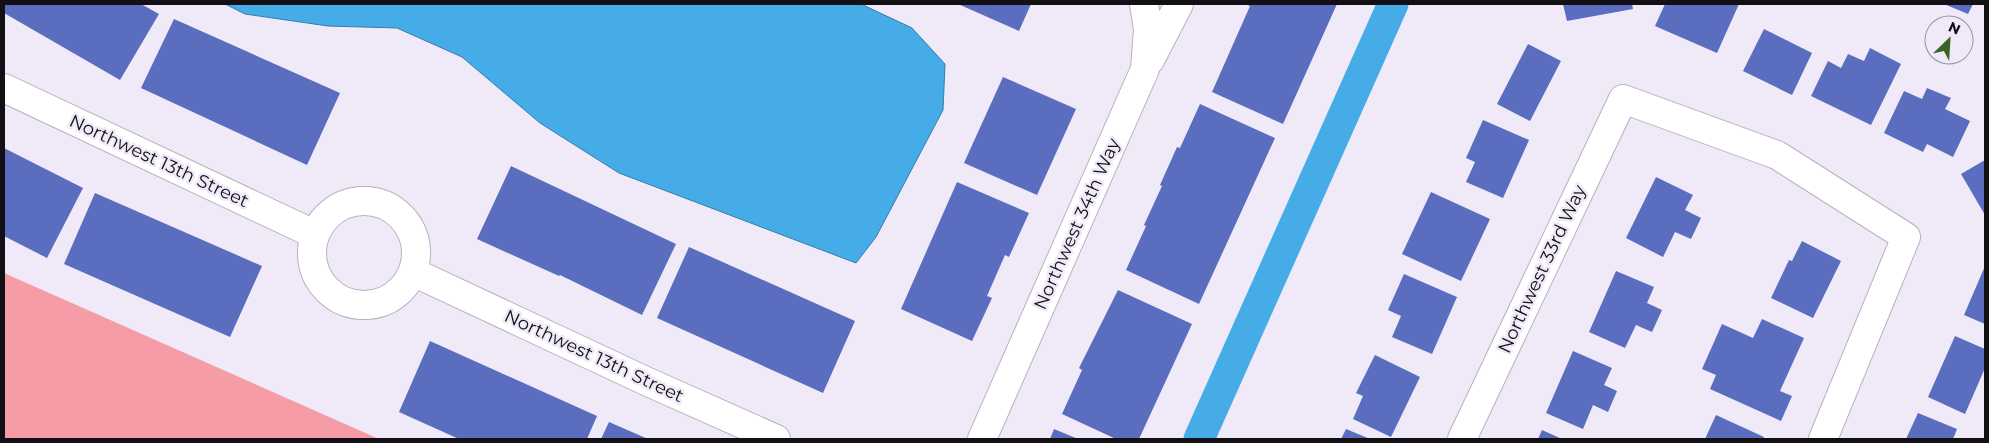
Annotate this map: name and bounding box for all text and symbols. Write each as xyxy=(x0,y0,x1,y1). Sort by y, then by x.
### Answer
north arrow xyxy=(1924,15,1974,65)
text: N xyxy=(1946,18,1963,39)
street label: Northwest 13th Street xyxy=(66,110,252,212)
street label: Northwest 34th Way xyxy=(1029,135,1125,313)
street label: Northwest 33rd Way xyxy=(1493,181,1591,357)
street label: Northwest 13th Street xyxy=(501,305,687,407)

